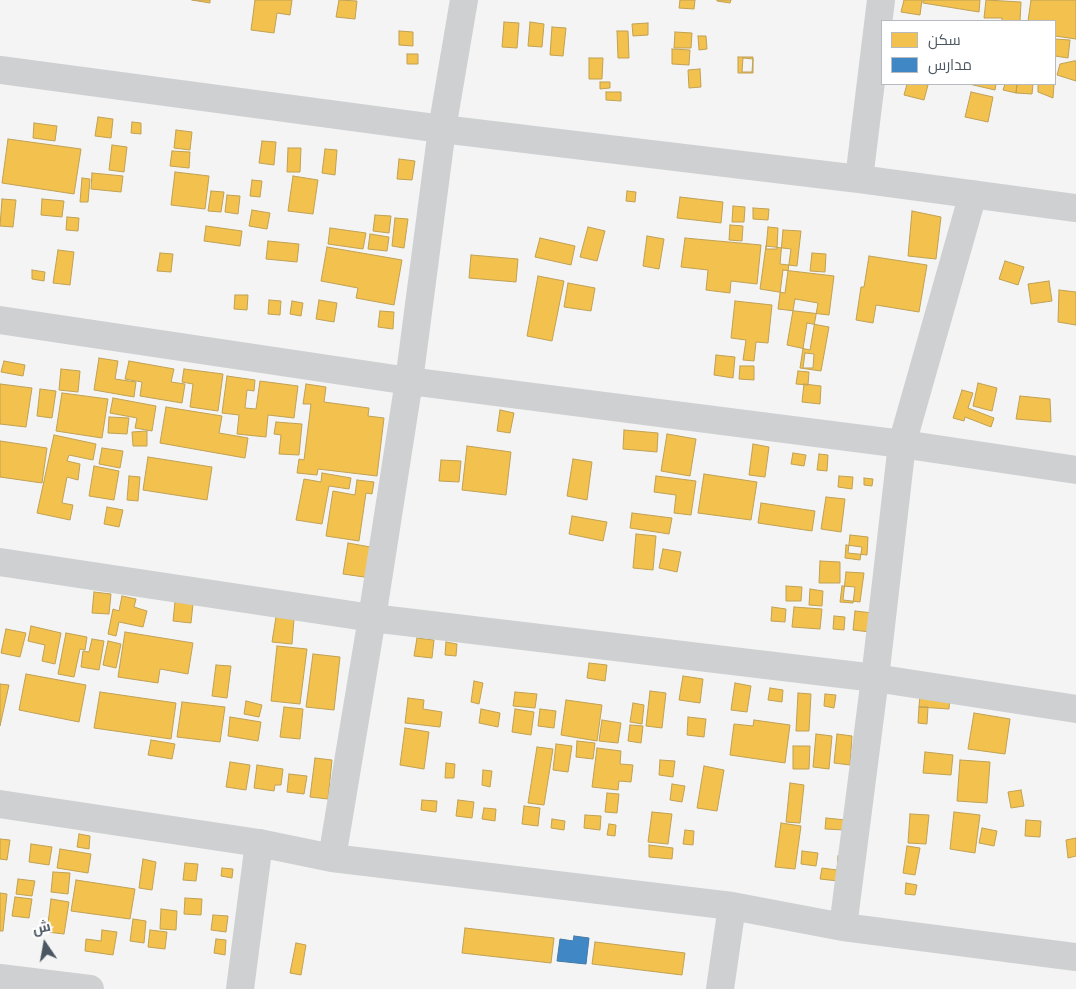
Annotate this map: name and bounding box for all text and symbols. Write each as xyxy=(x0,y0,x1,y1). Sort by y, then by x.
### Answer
legend xyxy=(881,20,1056,85)
text: سكن xyxy=(928,32,961,51)
text: مدارس xyxy=(928,57,972,76)
north arrow xyxy=(20,919,70,969)
text: ش xyxy=(31,919,52,939)

